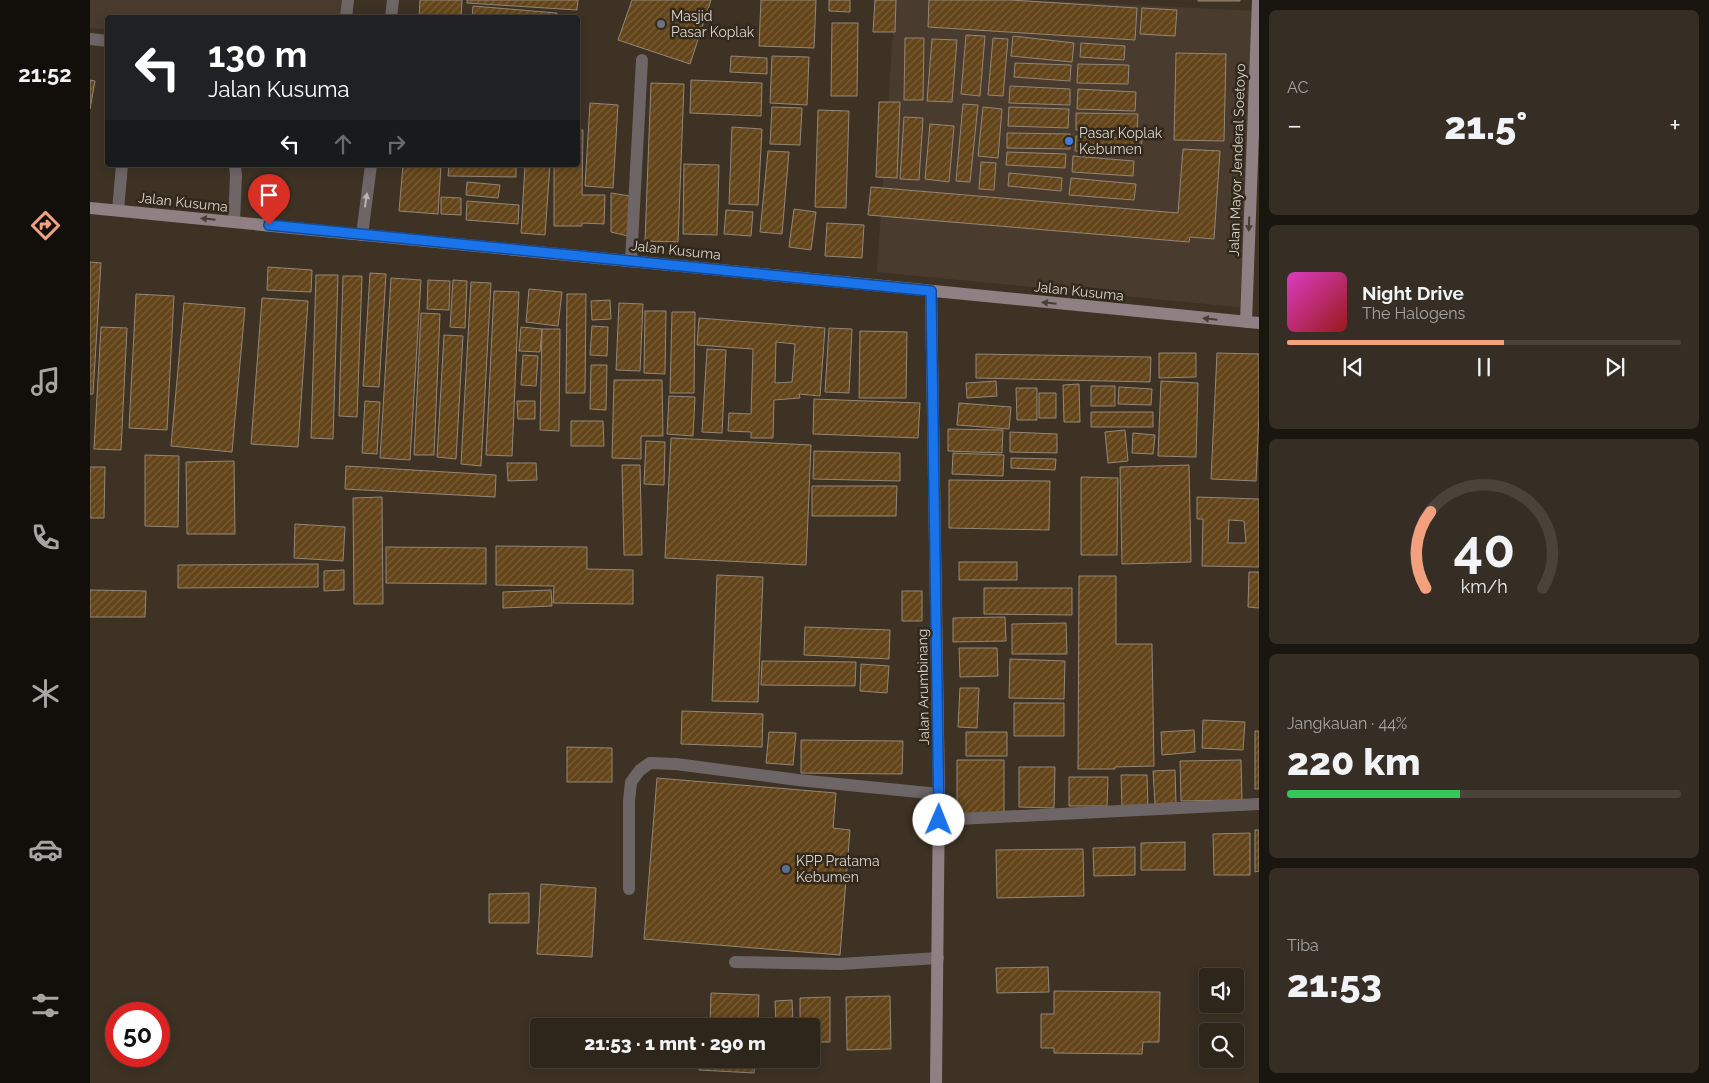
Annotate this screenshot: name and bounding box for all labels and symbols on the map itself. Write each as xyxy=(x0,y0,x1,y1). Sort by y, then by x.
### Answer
place label: Masjid Pasar Koplak xyxy=(671,8,755,40)
marker: Masjid Pasar Koplak xyxy=(655,18,667,30)
street label: Jalan Mayor Jenderal Soetoyo xyxy=(1226,63,1248,257)
place label: Pasar Koplak Kebumen xyxy=(1079,125,1163,157)
marker: Pasar Koplak Kebumen xyxy=(1063,135,1075,147)
pin xyxy=(248,174,290,225)
street label: Jalan Kusuma xyxy=(137,189,229,215)
one-way arrow xyxy=(363,191,371,207)
one-way arrow xyxy=(200,215,216,223)
one-way arrow xyxy=(1245,216,1253,232)
street label: Jalan Kusuma xyxy=(630,237,722,263)
street label: Jalan Kusuma xyxy=(1033,278,1125,304)
one-way arrow xyxy=(1040,298,1056,306)
one-way arrow xyxy=(1202,315,1218,323)
street label: Jalan Arumbinang xyxy=(914,628,932,746)
position arrow xyxy=(912,793,964,845)
place label: KPP Pratama Kebumen xyxy=(796,853,880,885)
marker: KPP Pratama Kebumen xyxy=(780,863,792,875)
speed limit sign: 50 xyxy=(105,1002,170,1067)

